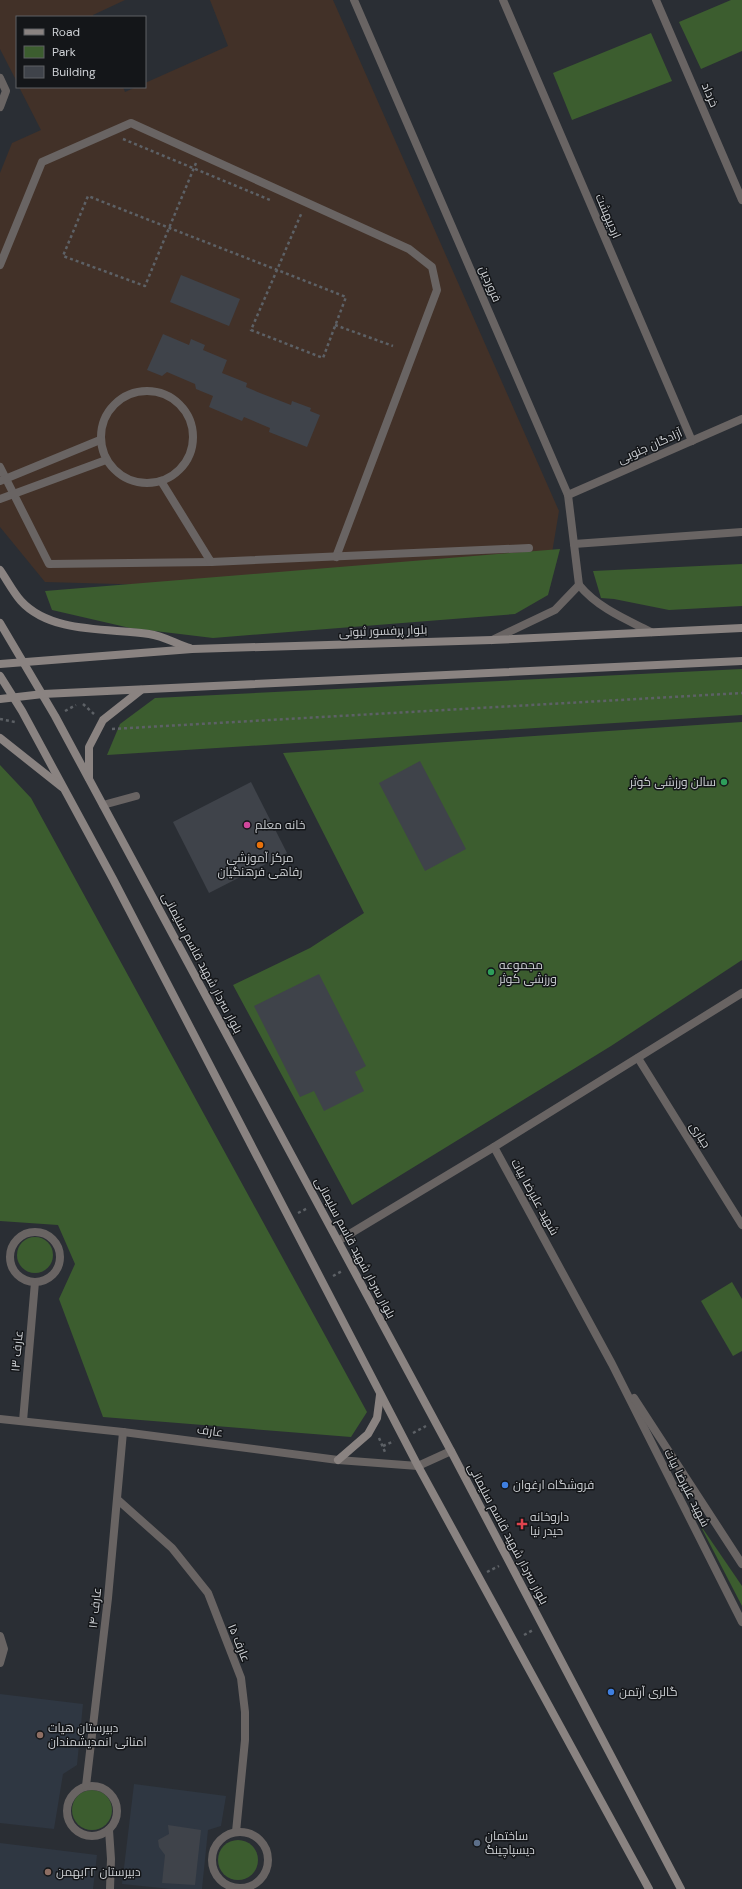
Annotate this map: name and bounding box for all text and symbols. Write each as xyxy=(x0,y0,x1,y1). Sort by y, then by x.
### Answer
legend xyxy=(16,16,146,88)
text: Road xyxy=(52,24,80,40)
text: Park xyxy=(52,44,76,60)
text: Building xyxy=(52,64,96,80)
street label: خرداد xyxy=(698,80,722,110)
street label: اردیبهشت xyxy=(591,191,625,241)
street label: فروردین xyxy=(475,263,505,305)
street label: آزادگان جنوبی xyxy=(615,424,686,467)
street label: بلوار پرفسور ثبوتی xyxy=(338,621,428,642)
place label: سالن ورزشی کوثر xyxy=(629,774,716,790)
marker: سالن ورزشی کوثر xyxy=(719,777,729,787)
place label: خانه معلم xyxy=(255,817,305,833)
marker: خانه معلم xyxy=(242,820,252,830)
marker: مرکز آموزشی رفاهی فرهنگیان xyxy=(255,840,265,850)
place label: مرکز آموزشی رفاهی فرهنگیان xyxy=(218,850,302,880)
street label: بلوار سردار شهید قاسم سلیمانی xyxy=(158,890,246,1036)
place label: مجموعه ورزشی کوثر xyxy=(498,957,557,987)
marker: مجموعه ورزشی کوثر xyxy=(486,967,496,977)
street label: جباری xyxy=(686,1119,714,1151)
street label: شهید علیرضا بیات xyxy=(507,1156,563,1238)
street label: بلوار سردار شهید قاسم سلیمانی xyxy=(311,1175,399,1321)
street label: عارف ۱۳ xyxy=(7,1330,27,1372)
street label: عارف xyxy=(196,1421,224,1441)
street label: شهید علیرضا بیات xyxy=(661,1446,714,1530)
street label: بلوار سردار شهید قاسم سلیمانی xyxy=(464,1461,552,1607)
place label: فروشگاه ارغوان xyxy=(513,1477,594,1493)
marker: فروشگاه ارغوان xyxy=(500,1480,510,1490)
place label: داروخانه حیدر نیا xyxy=(530,1509,569,1539)
marker: داروخانه حیدر نیا xyxy=(517,1519,527,1529)
street label: عارف ۱۴ xyxy=(85,1587,105,1629)
street label: عارف ۱۵ xyxy=(224,1622,254,1664)
place label: گالری آرتمن xyxy=(619,1684,678,1700)
marker: گالری آرتمن xyxy=(606,1687,616,1697)
place label: دبیرستان هیات امنائی انمدیشمندان xyxy=(48,1720,147,1750)
marker: دبیرستان هیات امنائی انمدیشمندان xyxy=(35,1730,45,1740)
place label: ساختمان دیسپاچینگ xyxy=(485,1828,535,1859)
marker: ساختمان دیسپاچینگ xyxy=(472,1838,482,1848)
place label: دبیرستان ۲۲بهمن xyxy=(56,1864,141,1880)
marker: دبیرستان ۲۲بهمن xyxy=(43,1867,53,1877)

